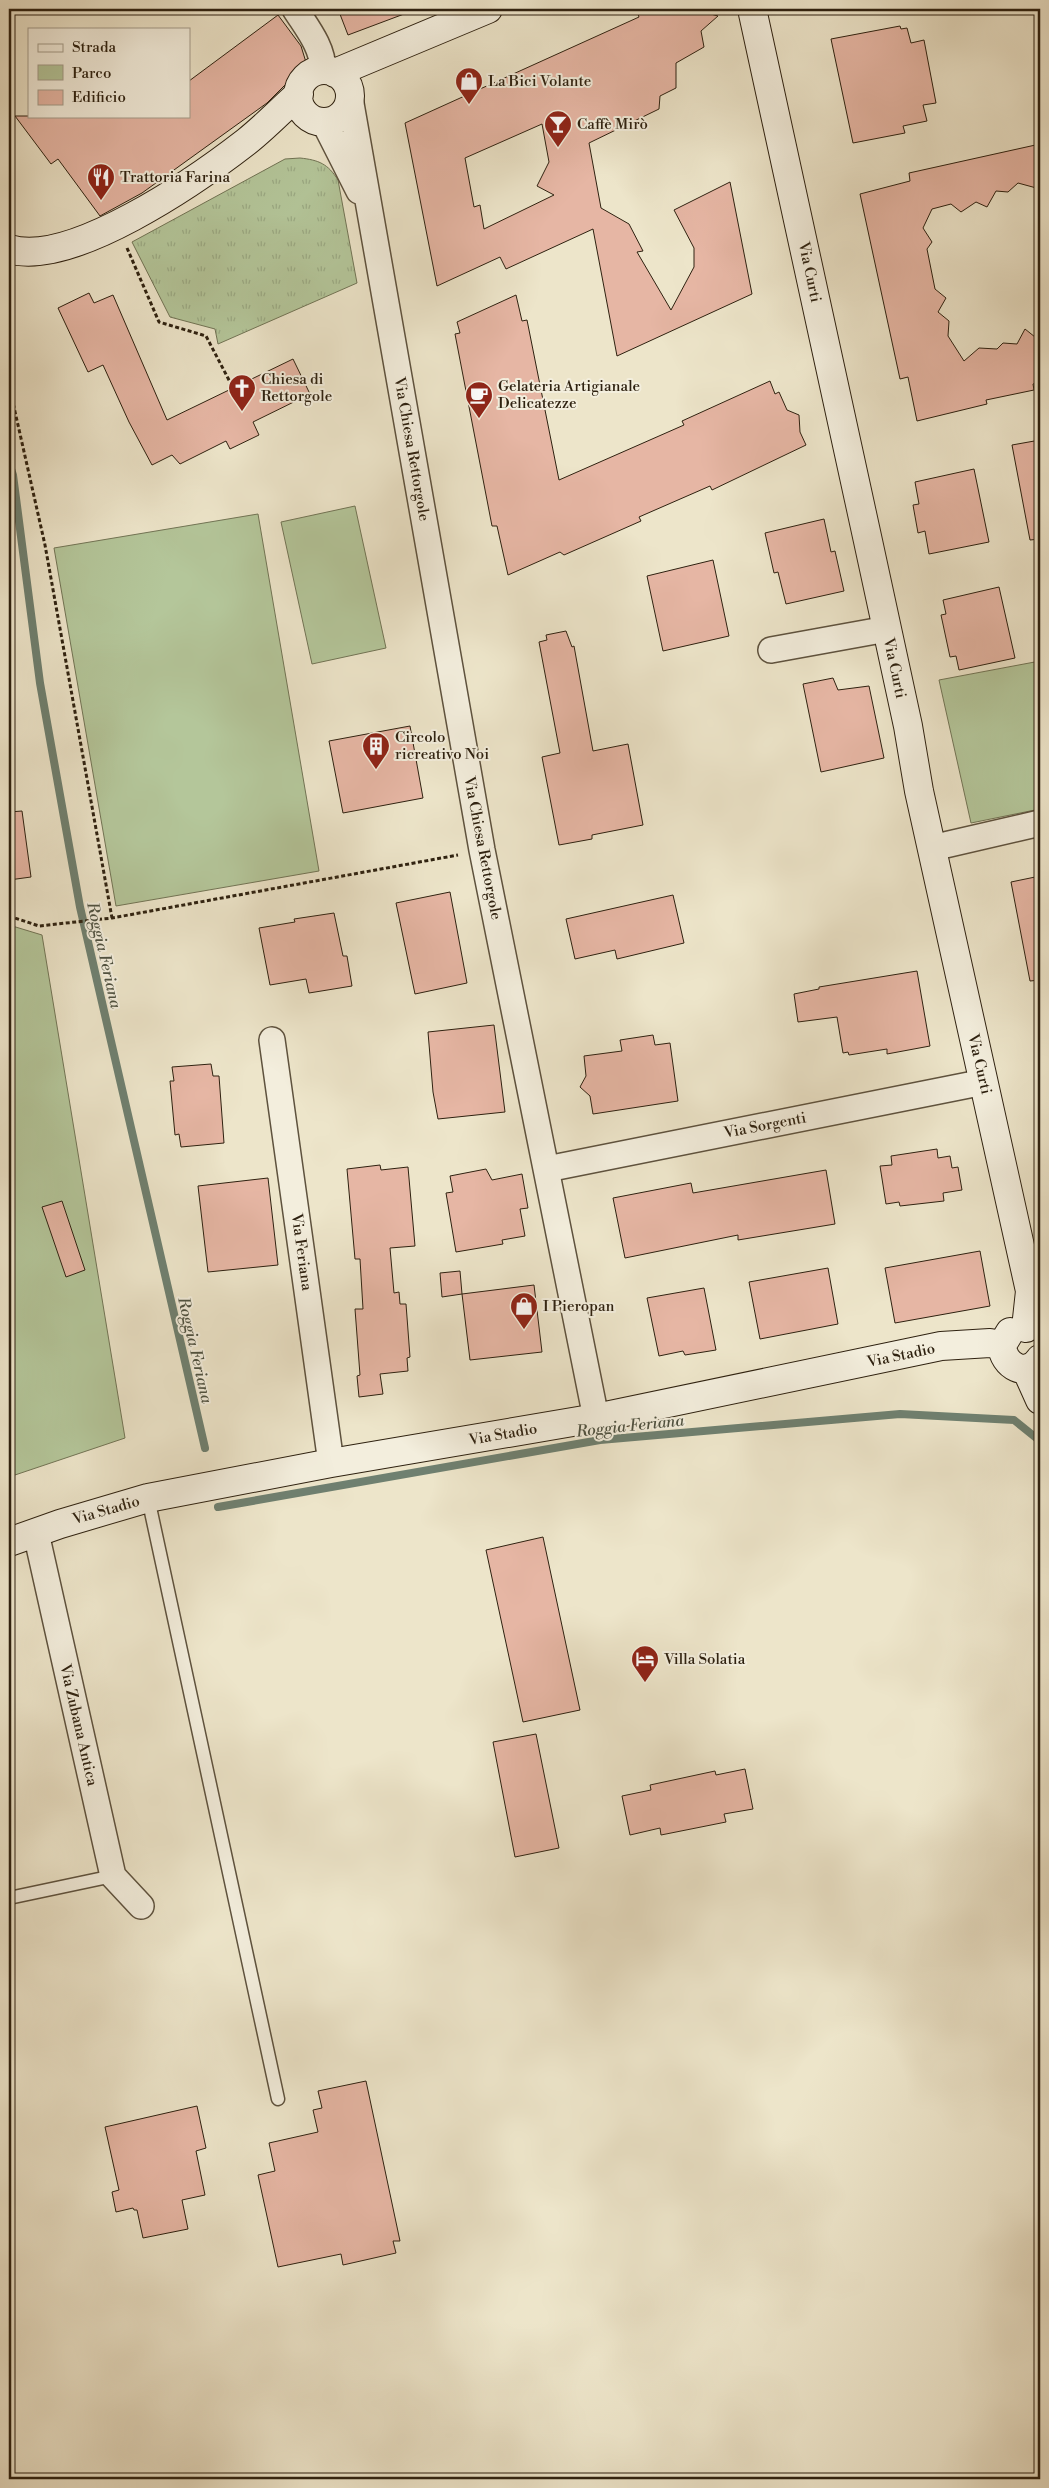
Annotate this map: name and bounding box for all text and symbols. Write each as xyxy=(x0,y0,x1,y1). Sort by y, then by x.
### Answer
legend xyxy=(28,28,190,118)
text: Strada xyxy=(72,38,116,57)
text: Parco xyxy=(72,64,111,83)
shop icon: La Bici Volante xyxy=(454,66,484,105)
place label: La Bici Volante xyxy=(488,72,591,91)
text: Edificio xyxy=(72,88,126,107)
bar icon: Caffè Mirò xyxy=(543,109,573,148)
place label: Caffè Mirò xyxy=(577,115,648,134)
restaurant icon: Trattoria Farina xyxy=(86,162,116,201)
place label: Trattoria Farina xyxy=(120,168,230,187)
street label: Via Curti xyxy=(794,239,825,304)
place label: Chiesa di Rettorgole xyxy=(261,370,332,406)
church icon: Chiesa di Rettorgole xyxy=(227,373,257,412)
street label: Via Chiesa Rettorgole xyxy=(389,375,434,523)
place label: Gelateria Artigianale Delicatezze xyxy=(498,377,640,413)
cafe icon: Gelateria Artigianale Delicatezze xyxy=(464,380,494,419)
street label: Via Curti xyxy=(879,635,910,700)
place label: Circolo ricreativo Noi xyxy=(395,728,489,764)
building icon: Circolo ricreativo Noi xyxy=(361,731,391,770)
street label: Via Chiesa Rettorgole xyxy=(459,774,506,921)
water label: Roggia Feriana xyxy=(82,899,126,1010)
street label: Via Curti xyxy=(963,1031,996,1096)
street label: Via Sorgenti xyxy=(721,1108,808,1143)
street label: Via Feriana xyxy=(287,1211,316,1292)
shop icon: I Pieropan xyxy=(509,1291,539,1330)
water label: Roggia Feriana xyxy=(173,1294,217,1405)
place label: I Pieropan xyxy=(543,1297,615,1316)
street label: Via Stadio xyxy=(864,1339,937,1372)
water label: Roggia Feriana xyxy=(574,1410,685,1442)
street label: Via Stadio xyxy=(466,1419,539,1450)
street label: Via Stadio xyxy=(69,1492,142,1529)
hotel icon: Villa Solatia xyxy=(630,1644,660,1683)
place label: Villa Solatia xyxy=(663,1650,746,1669)
street label: Via Zubana Antica xyxy=(55,1661,102,1788)

